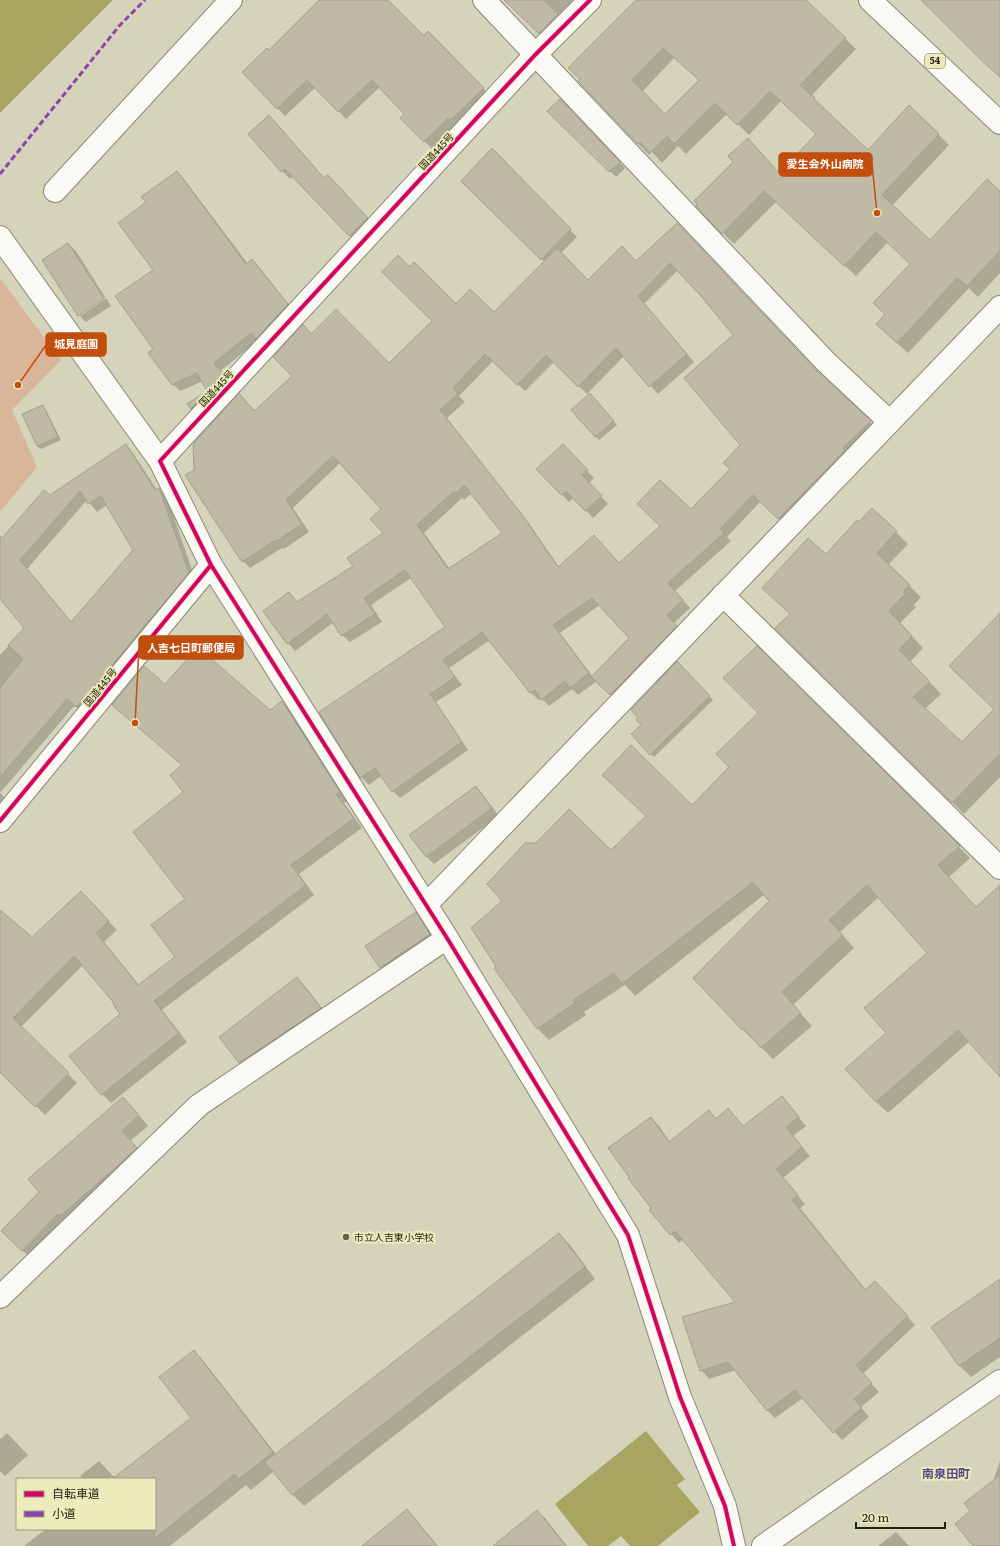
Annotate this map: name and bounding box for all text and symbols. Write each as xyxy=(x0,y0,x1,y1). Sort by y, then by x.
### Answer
road number: 54 xyxy=(925,54,945,68)
street label: 国道445号 xyxy=(414,129,457,173)
callout: 愛生会外山病院 xyxy=(779,153,872,176)
text: 愛生会外山病院 xyxy=(787,155,864,171)
callout: 城見庭園 xyxy=(46,333,106,356)
text: 城見庭園 xyxy=(54,335,98,351)
street label: 国道445号 xyxy=(194,366,237,410)
callout: 人吉七日町郵便局 xyxy=(139,636,243,659)
text: 人吉七日町郵便局 xyxy=(147,639,235,655)
street label: 国道445号 xyxy=(79,664,120,709)
place label: 市立人吉東小学校 xyxy=(354,1229,434,1244)
marker: 市立人吉東小学校 xyxy=(341,1232,351,1242)
district label: 南泉田町 xyxy=(922,1464,970,1482)
legend xyxy=(16,1478,156,1530)
text: 自転車道 xyxy=(52,1484,100,1502)
text: 小道 xyxy=(52,1504,76,1522)
scale bar xyxy=(856,1504,945,1530)
text: 20 m xyxy=(862,1508,889,1526)

